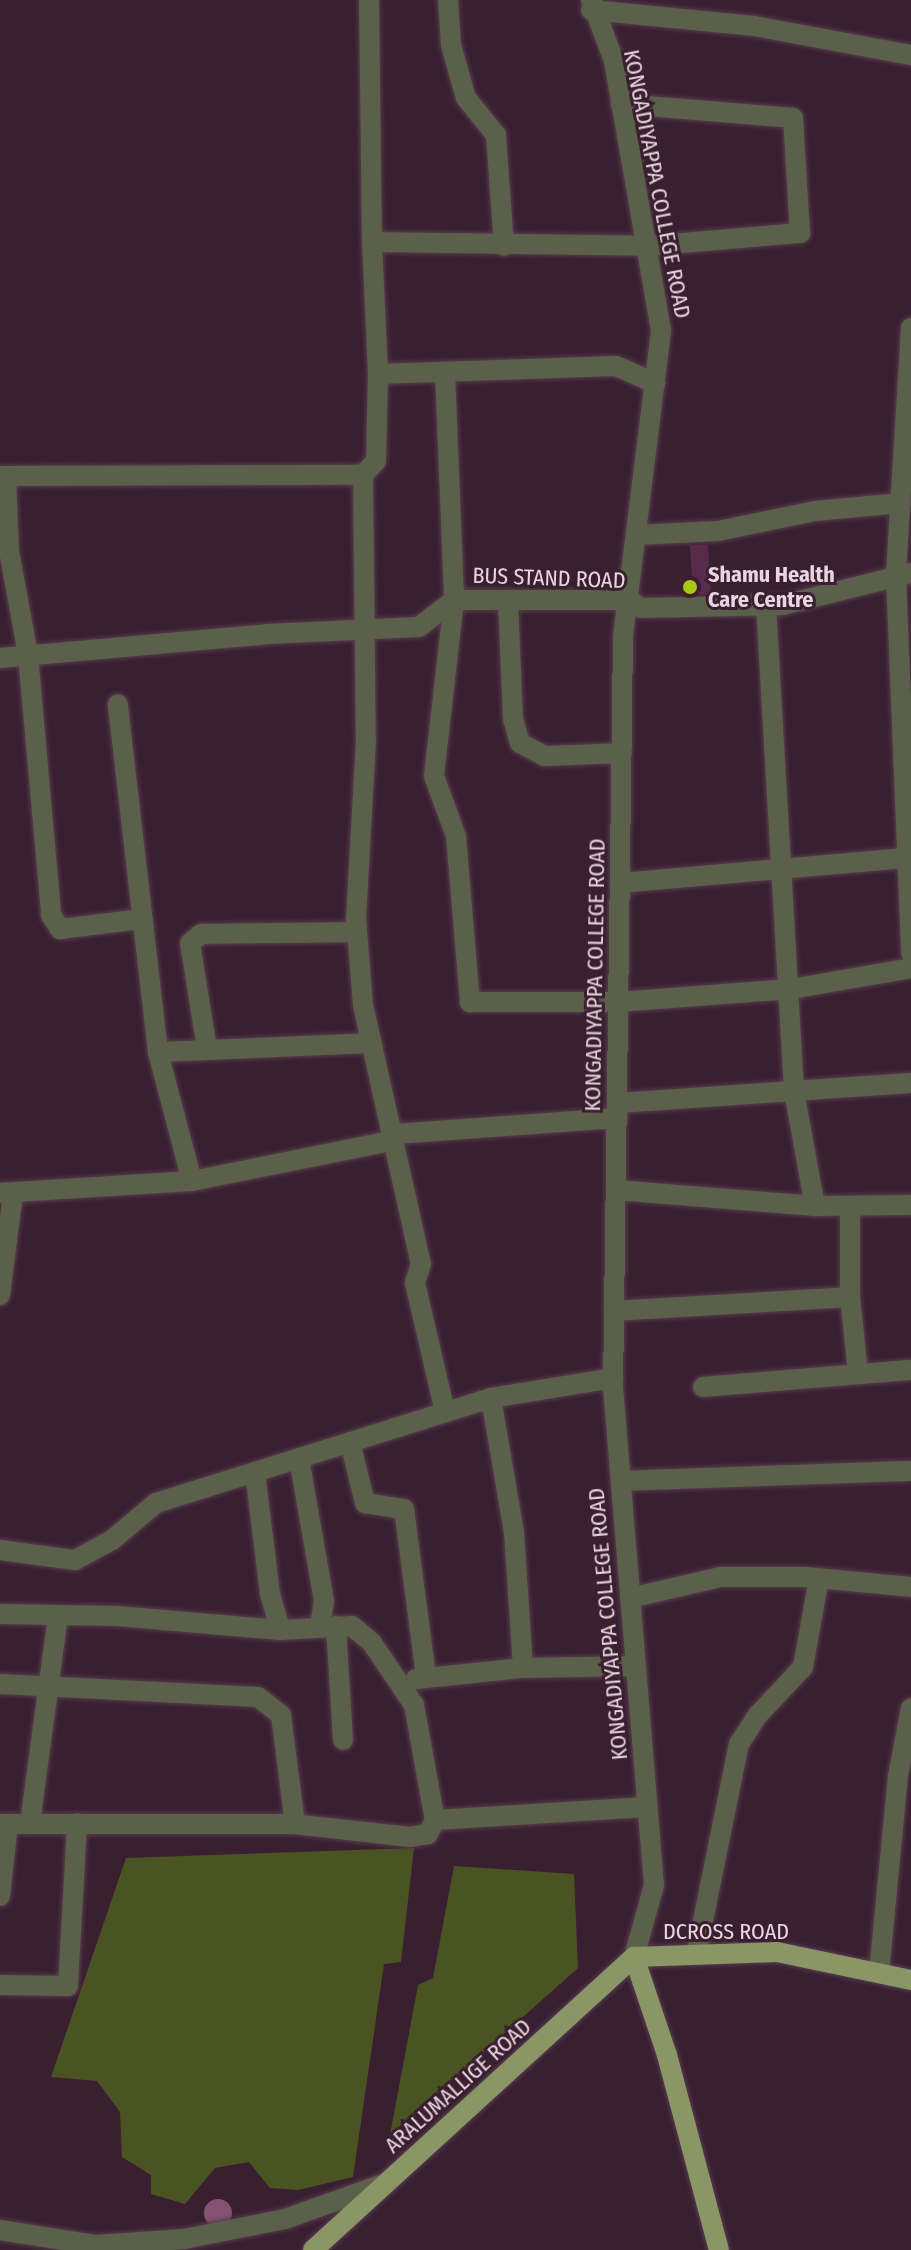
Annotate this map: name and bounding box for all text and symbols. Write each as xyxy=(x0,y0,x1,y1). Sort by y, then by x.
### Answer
street label: KONGADIYAPPA COLLEGE ROAD xyxy=(618,47,696,321)
place label: Shamu Health Care Centre xyxy=(708,561,835,612)
street label: BUS STAND ROAD xyxy=(472,562,626,594)
marker: Shamu Health Care Centre xyxy=(679,576,701,598)
street label: KONGADIYAPPA COLLEGE ROAD xyxy=(579,838,611,1112)
street label: KONGADIYAPPA COLLEGE ROAD xyxy=(583,1487,633,1761)
street label: DCROSS ROAD xyxy=(663,1919,789,1945)
street label: ARALUMALLIGE ROAD xyxy=(379,2013,537,2159)

